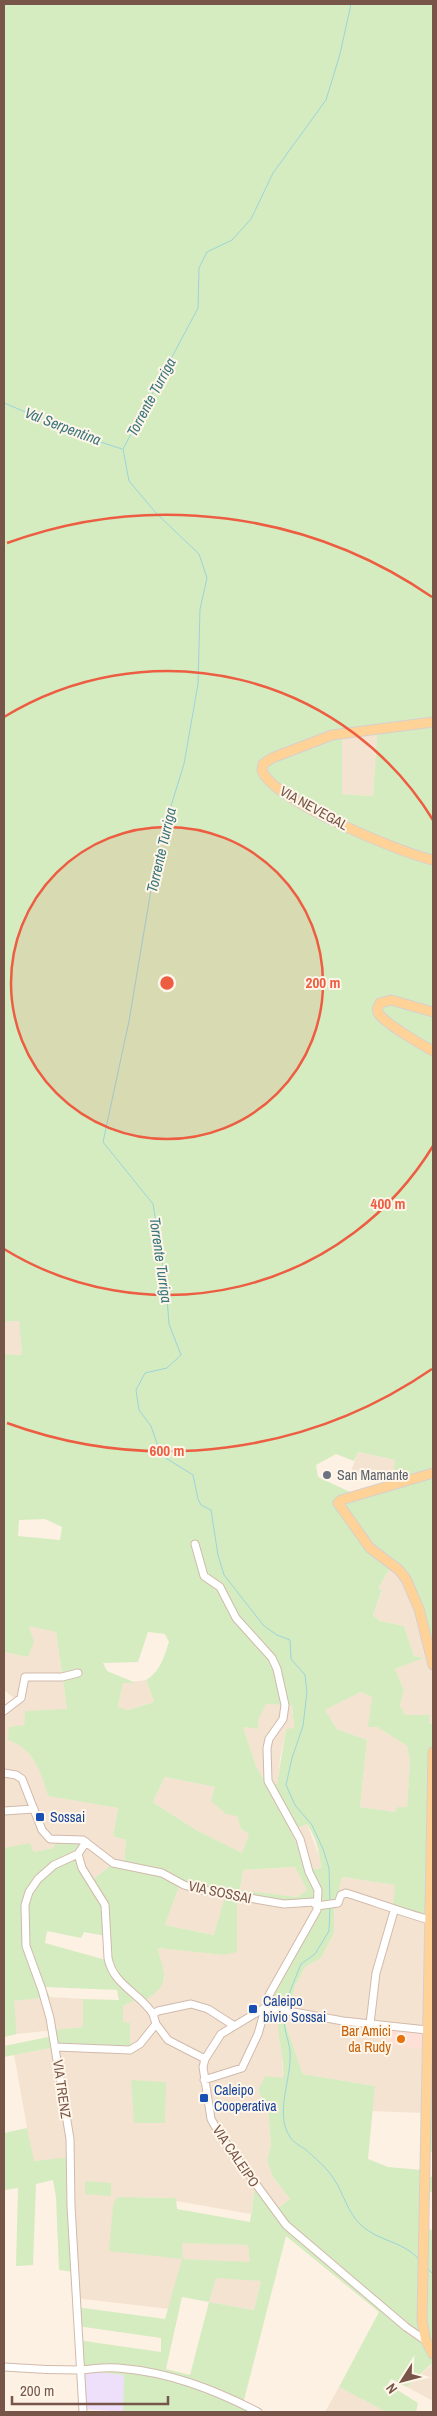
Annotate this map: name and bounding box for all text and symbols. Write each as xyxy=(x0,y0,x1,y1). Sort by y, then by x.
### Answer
water label: Torrente Turriga xyxy=(121,354,181,440)
water label: Val Serpentina xyxy=(22,402,104,450)
street label: VIA NEVEGAL xyxy=(277,782,352,834)
water label: Torrente Turriga xyxy=(141,805,181,895)
text: 200 m xyxy=(306,972,340,993)
centre of rings xyxy=(158,974,176,992)
text: 400 m xyxy=(371,1193,405,1214)
water label: Torrente Turriga xyxy=(145,1216,177,1304)
text: 600 m xyxy=(150,1440,184,1461)
place label: San Mamante xyxy=(337,1466,408,1484)
marker: San Mamante xyxy=(321,1469,333,1481)
place label: Sossai xyxy=(50,1808,85,1826)
marker: Sossai xyxy=(34,1811,46,1823)
street label: VIA SOSSAI xyxy=(187,1877,253,1907)
place label: Caleipo bivio Sossai xyxy=(263,1992,326,2026)
marker: Caleipo bivio Sossai xyxy=(247,2003,259,2015)
place label: Bar Amici da Rudy xyxy=(341,2022,391,2056)
marker: Bar Amici da Rudy xyxy=(395,2033,407,2045)
street label: VIA TRENZ xyxy=(49,2058,75,2120)
place label: Caleipo Cooperativa xyxy=(214,2081,277,2115)
marker: Caleipo Cooperativa xyxy=(198,2092,210,2104)
street label: VIA CALEIPO xyxy=(209,2122,263,2190)
north arrow xyxy=(377,2356,427,2406)
scale bar xyxy=(12,2374,169,2406)
text: 200 m xyxy=(20,2380,54,2401)
text: N xyxy=(382,2380,401,2397)

